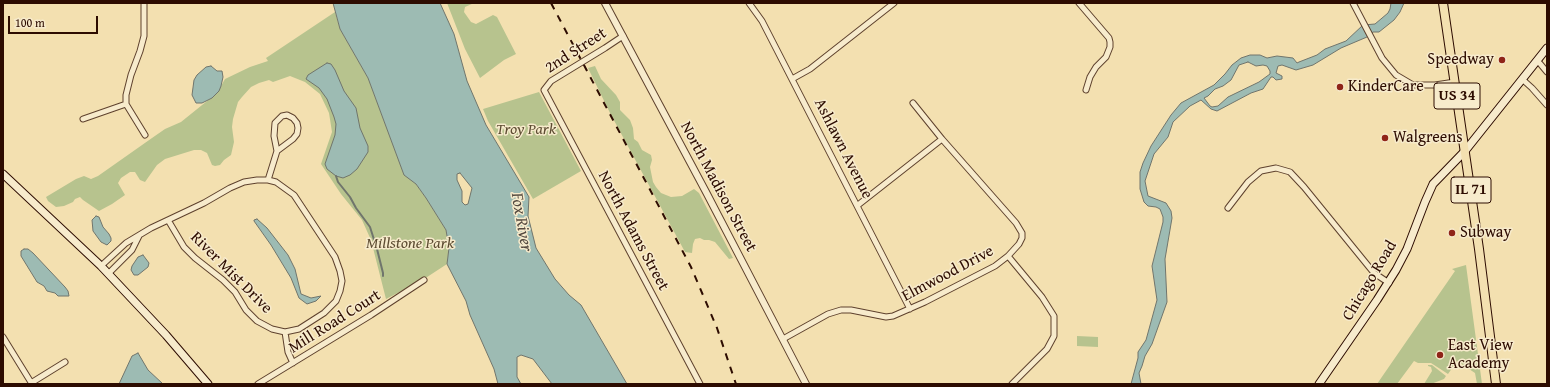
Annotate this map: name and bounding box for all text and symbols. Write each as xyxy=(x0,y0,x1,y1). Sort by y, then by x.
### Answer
scale bar xyxy=(10,8,100,34)
text: 100 m xyxy=(15,14,45,31)
street label: 2nd Street xyxy=(542,24,610,78)
place label: Speedway xyxy=(1427,50,1494,70)
marker: Speedway xyxy=(1497,55,1507,65)
place label: KinderCare xyxy=(1348,77,1424,97)
marker: KinderCare xyxy=(1335,82,1345,92)
road number: US 34 xyxy=(1434,83,1480,109)
street label: Ashlawn Avenue xyxy=(810,96,876,202)
street label: North Madison Street xyxy=(676,119,760,255)
park label: Troy Park xyxy=(496,120,556,140)
place label: Walgreens xyxy=(1393,128,1463,148)
marker: Walgreens xyxy=(1380,133,1390,143)
street label: North Adams Street xyxy=(593,168,673,294)
road number: IL 71 xyxy=(1451,177,1491,203)
water label: Fox River xyxy=(506,191,536,253)
place label: Subway xyxy=(1460,223,1511,243)
street label: River Mist Drive xyxy=(186,228,276,318)
marker: Subway xyxy=(1447,228,1457,238)
park label: Millstone Park xyxy=(366,234,454,254)
street label: Chicago Road xyxy=(1339,238,1401,324)
street label: Elmwood Drive xyxy=(899,242,997,306)
street label: Mill Road Court xyxy=(285,286,385,358)
place label: East View Academy xyxy=(1448,336,1513,374)
marker: East View Academy xyxy=(1435,350,1445,360)

